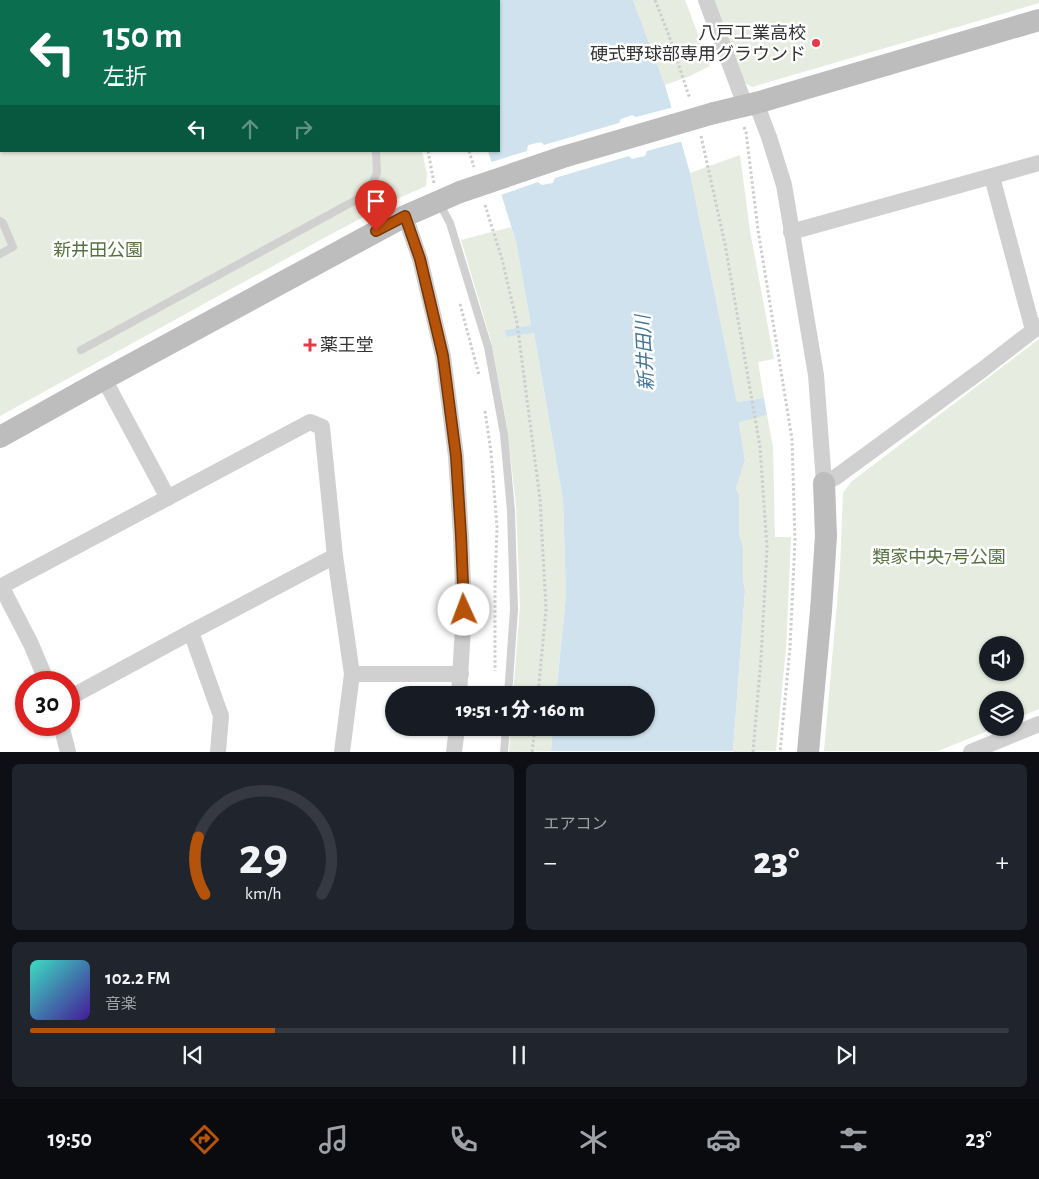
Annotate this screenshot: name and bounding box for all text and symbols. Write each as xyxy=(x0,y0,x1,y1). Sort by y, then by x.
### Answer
text: 150 m xyxy=(103,19,183,54)
icon: left xyxy=(20,20,85,85)
place label: 八戸工業高校 硬式野球部専用グラウンド xyxy=(590,24,806,64)
marker: 八戸工業高校 硬式野球部専用グラウンド xyxy=(810,37,822,49)
text: 左折 xyxy=(103,66,147,88)
icon: left xyxy=(183,115,211,143)
icon: ahead xyxy=(236,115,264,143)
icon: right xyxy=(289,115,317,143)
pin xyxy=(355,180,397,231)
icon: arrive xyxy=(362,187,390,215)
park label: 新井田公園 xyxy=(53,240,143,260)
water label: 新井田川 xyxy=(633,312,657,391)
place label: 薬王堂 xyxy=(320,336,374,355)
marker: 薬王堂 xyxy=(304,339,316,351)
park label: 類家中央7号公園 xyxy=(872,548,1006,567)
position arrow xyxy=(437,583,489,635)
map controls xyxy=(979,636,1024,736)
button: sound xyxy=(979,636,1024,681)
speed limit sign: 30 xyxy=(15,671,80,736)
button: layers xyxy=(979,691,1024,736)
text: 19:51 · 1 分 · 160 m xyxy=(456,701,584,720)
text: エアコン xyxy=(544,816,608,832)
text: 29 xyxy=(238,831,288,883)
text: 23° xyxy=(753,843,799,881)
text: − xyxy=(544,849,557,877)
text: + xyxy=(996,849,1009,877)
text: km/h xyxy=(244,885,281,903)
text: 102.2 FM xyxy=(105,969,170,988)
text: 音楽 xyxy=(105,996,137,1012)
icon: previous xyxy=(179,1041,207,1069)
icon: pause xyxy=(505,1041,533,1069)
icon: next xyxy=(832,1041,860,1069)
icon: directions xyxy=(187,1122,222,1157)
icon: music xyxy=(316,1122,351,1157)
icon: phone xyxy=(446,1122,481,1157)
icon: climate xyxy=(576,1122,611,1157)
icon: car xyxy=(706,1122,741,1157)
icon: filters xyxy=(836,1122,871,1157)
text: 19:50 xyxy=(47,1128,92,1150)
text: 23° xyxy=(965,1128,992,1150)

